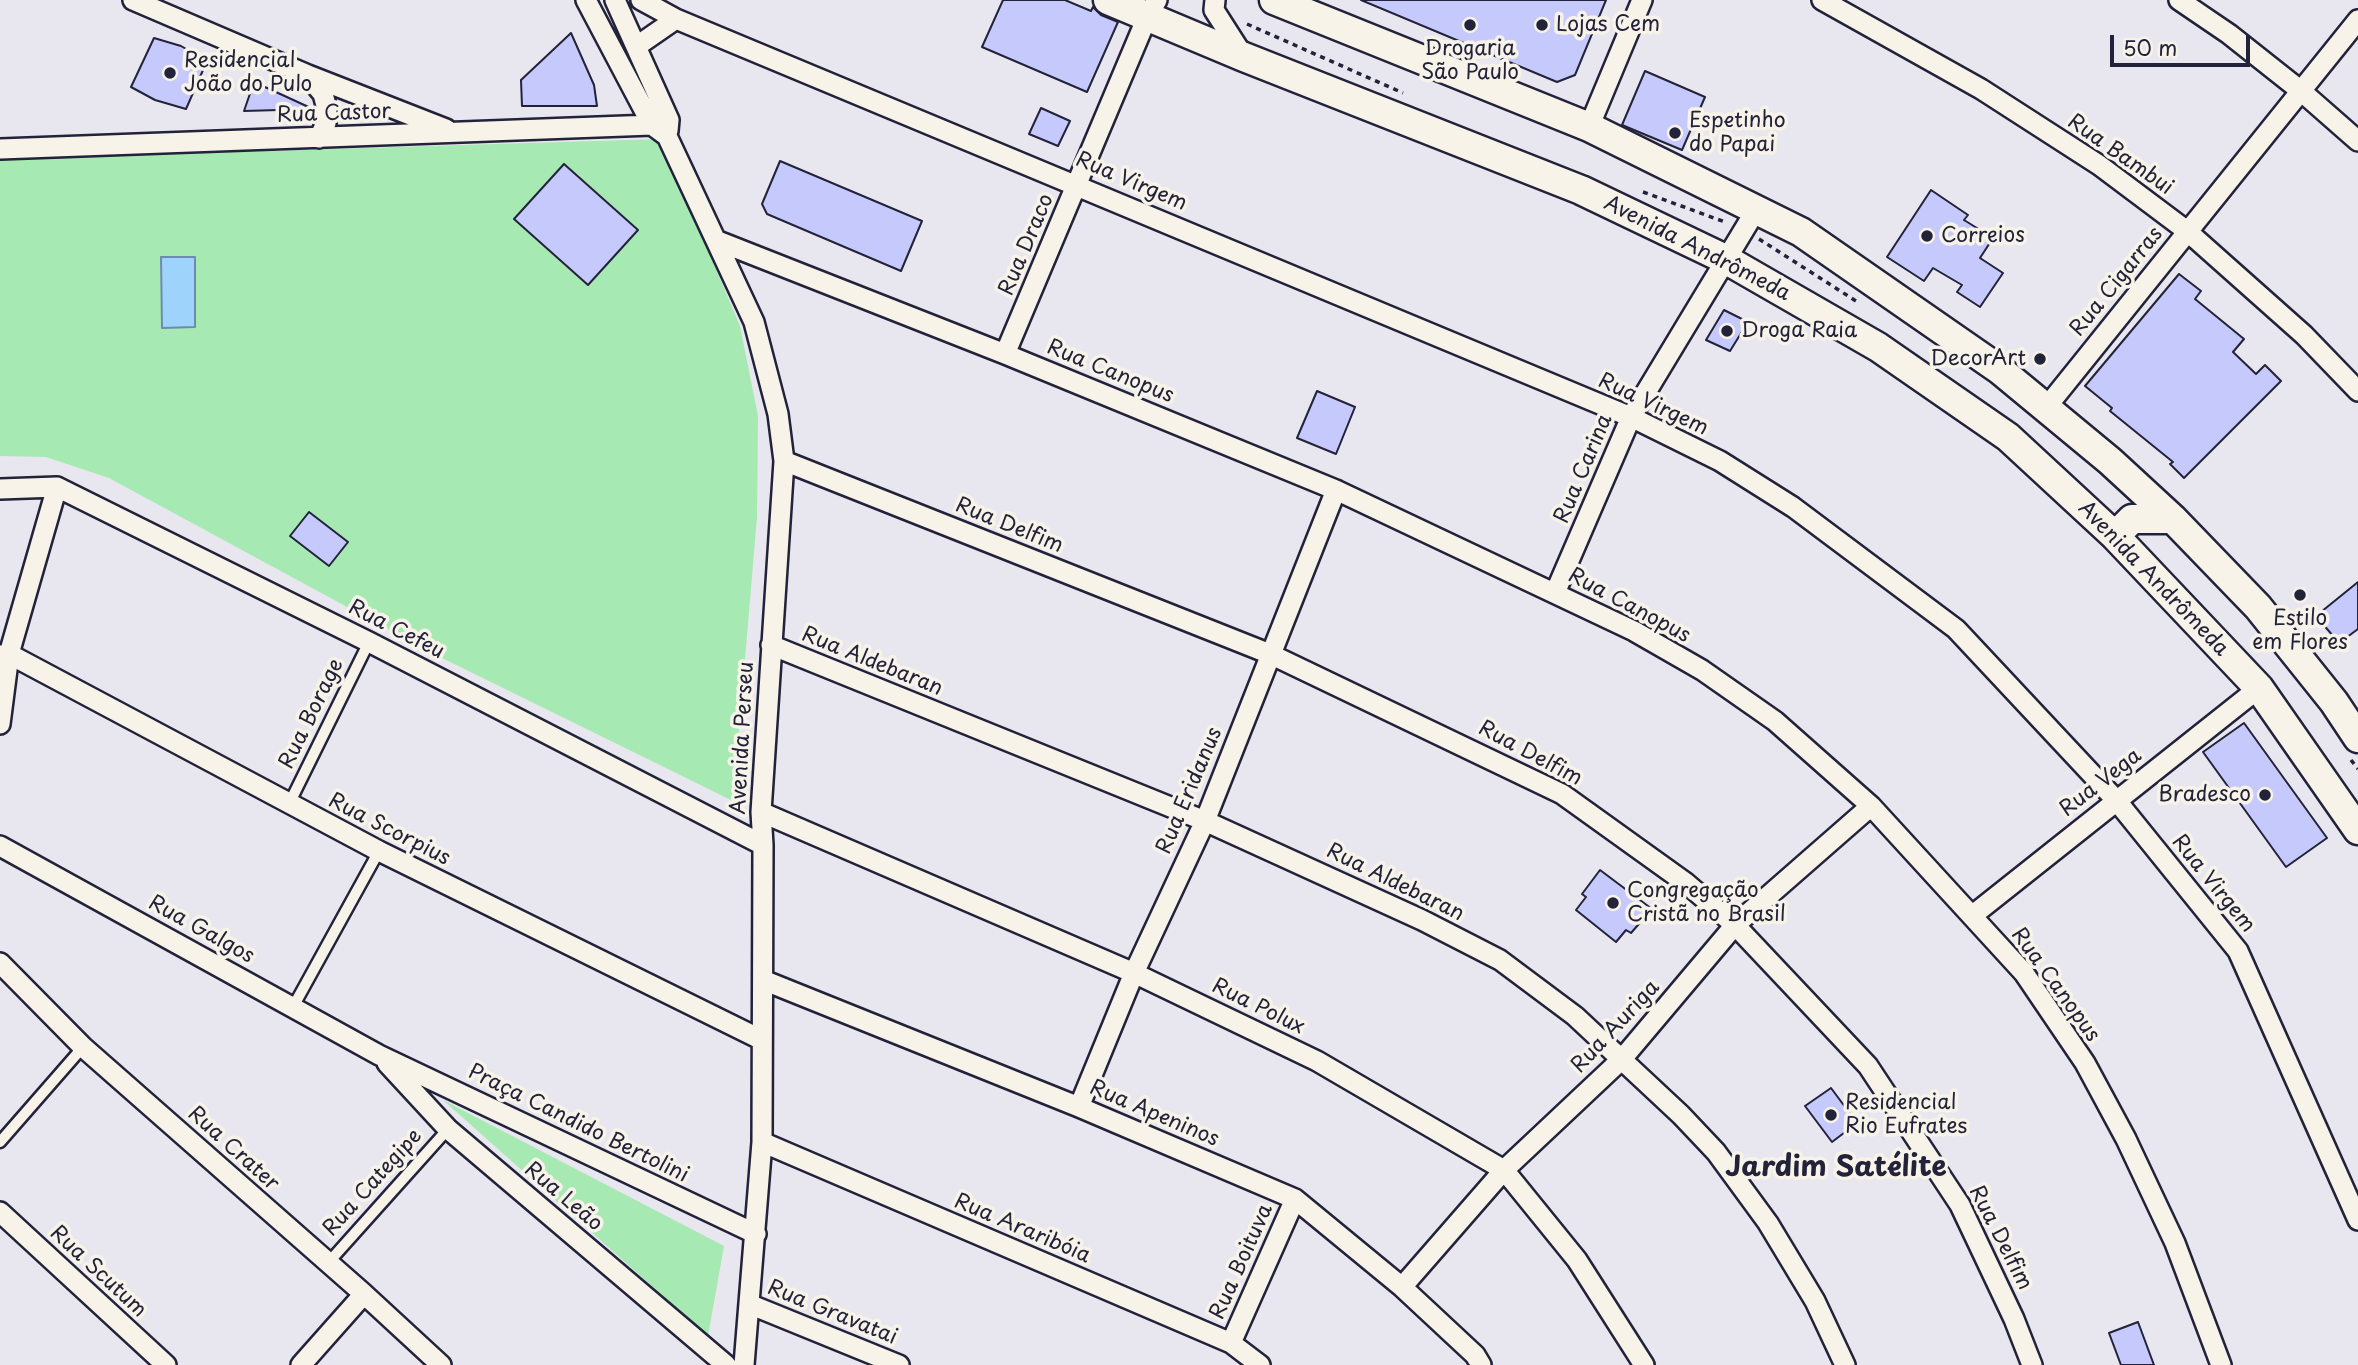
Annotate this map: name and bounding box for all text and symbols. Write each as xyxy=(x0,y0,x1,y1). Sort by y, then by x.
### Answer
place label: Lojas Cem xyxy=(1556,12,1660,38)
marker: Drogaria São Paulo xyxy=(1462,17,1478,33)
marker: Lojas Cem xyxy=(1534,17,1550,33)
scale bar xyxy=(2113,21,2253,65)
text: 50 m xyxy=(2123,31,2177,63)
place label: Drogaria São Paulo xyxy=(1421,36,1519,86)
place label: Residencial João do Pulo xyxy=(184,48,312,98)
marker: Residencial João do Pulo xyxy=(162,65,178,81)
street label: Rua Castor xyxy=(276,99,392,129)
place label: Espetinho do Papai xyxy=(1689,108,1786,158)
street label: Rua Bambui xyxy=(2062,109,2178,201)
marker: Espetinho do Papai xyxy=(1667,125,1683,141)
street label: Rua Virgem xyxy=(1072,147,1190,217)
street label: Rua Draco xyxy=(994,190,1060,300)
street label: Avenida Andrômeda xyxy=(1600,191,1794,307)
street label: Rua Cigarras xyxy=(2065,222,2169,342)
place label: Correios xyxy=(1941,223,2025,249)
marker: Correios xyxy=(1919,228,1935,244)
place label: Droga Raia xyxy=(1741,318,1857,344)
marker: Droga Raia xyxy=(1719,323,1735,339)
street label: Rua Canopus xyxy=(1043,335,1177,409)
place label: DecorArt xyxy=(1930,346,2026,372)
marker: DecorArt xyxy=(2032,351,2048,367)
street label: Rua Virgem xyxy=(1594,369,1712,441)
street label: Rua Carina xyxy=(1550,411,1618,527)
street label: Rua Delfim xyxy=(951,493,1067,559)
street label: Avenida Andrômeda xyxy=(2073,496,2233,662)
street label: Rua Canopus xyxy=(1564,563,1694,649)
marker: Estilo em Flores xyxy=(2292,587,2308,603)
street label: Rua Cefeu xyxy=(344,595,448,665)
place label: Estilo em Flores xyxy=(2252,606,2348,656)
street label: Rua Aldebaran xyxy=(798,622,946,702)
street label: Rua Borage xyxy=(274,655,350,773)
street label: Avenida Perseu xyxy=(726,661,760,815)
street label: Rua Delfim xyxy=(1474,716,1586,792)
street label: Rua Eridanus xyxy=(1152,724,1228,858)
street label: Rua Vega xyxy=(2055,743,2147,823)
place label: Bradesco xyxy=(2158,782,2251,808)
marker: Bradesco xyxy=(2257,787,2273,803)
street label: Rua Scorpius xyxy=(324,788,454,872)
street label: Rua Virgem xyxy=(2166,830,2260,938)
street label: Rua Aldebaran xyxy=(1322,839,1468,927)
place label: Congregação Cristã no Brasil xyxy=(1627,878,1786,928)
street label: Rua Galgos xyxy=(144,891,258,969)
marker: Congregação Cristã no Brasil xyxy=(1605,895,1621,911)
street label: Rua Canopus xyxy=(2005,923,2105,1047)
street label: Rua Polux xyxy=(1208,974,1308,1040)
street label: Rua Auriga xyxy=(1567,975,1665,1079)
street label: Praça Candido Bertolini xyxy=(464,1060,692,1188)
street label: Rua Apeninos xyxy=(1085,1075,1223,1153)
place label: Residencial Rio Eufrates xyxy=(1845,1090,1967,1140)
street label: Rua Crater xyxy=(182,1101,284,1197)
marker: Residencial Rio Eufrates xyxy=(1823,1107,1839,1123)
street label: Rua Categipe xyxy=(318,1124,428,1242)
district label: Jardim Satélite xyxy=(1725,1151,1947,1185)
street label: Rua Leão xyxy=(519,1157,607,1237)
street label: Rua Delfim xyxy=(1963,1182,2037,1294)
street label: Rua Araribóia xyxy=(950,1189,1094,1269)
street label: Rua Boituva xyxy=(1205,1200,1279,1324)
street label: Rua Scutum xyxy=(44,1221,152,1323)
street label: Rua Gravatai xyxy=(763,1275,901,1351)

